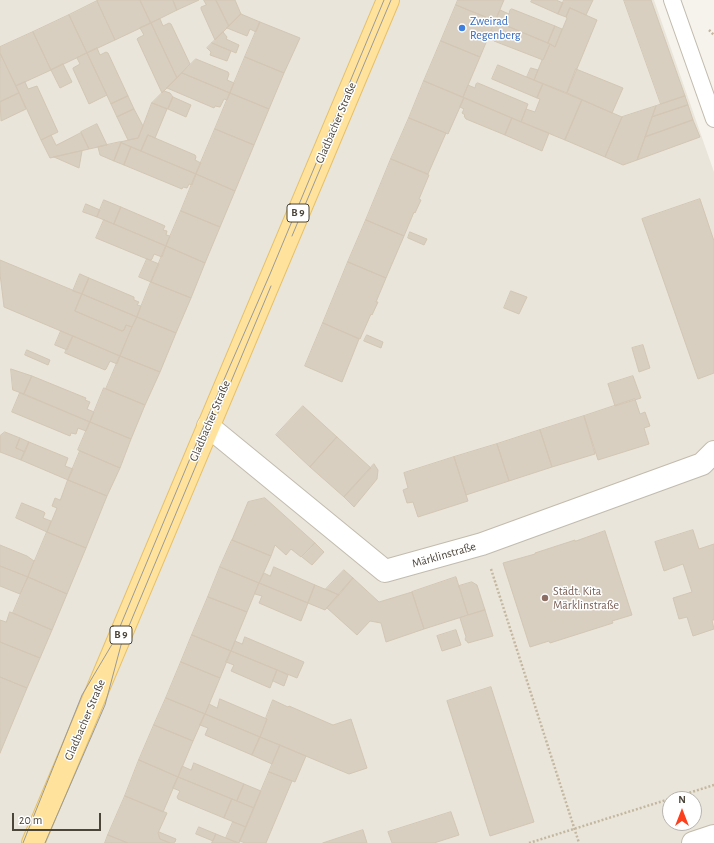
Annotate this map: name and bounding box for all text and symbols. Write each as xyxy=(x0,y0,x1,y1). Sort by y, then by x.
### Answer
place label: Zweirad Regenberg xyxy=(470,14,521,42)
marker: Zweirad Regenberg xyxy=(457,23,467,33)
street label: Gladbacher Straße xyxy=(312,80,360,166)
road number: B 9 xyxy=(287,204,309,222)
street label: Gladbacher Straße xyxy=(186,378,234,464)
street label: Märklinstraße xyxy=(410,539,478,571)
place label: Städt. Kita Märklinstraße xyxy=(553,584,619,612)
marker: Städt. Kita Märklinstraße xyxy=(540,593,550,603)
road number: B 9 xyxy=(110,626,132,644)
street label: Gladbacher Straße xyxy=(61,677,109,763)
north arrow xyxy=(662,791,702,831)
text: N xyxy=(678,794,686,805)
scale bar xyxy=(14,805,103,831)
text: 20 m xyxy=(19,814,42,826)

